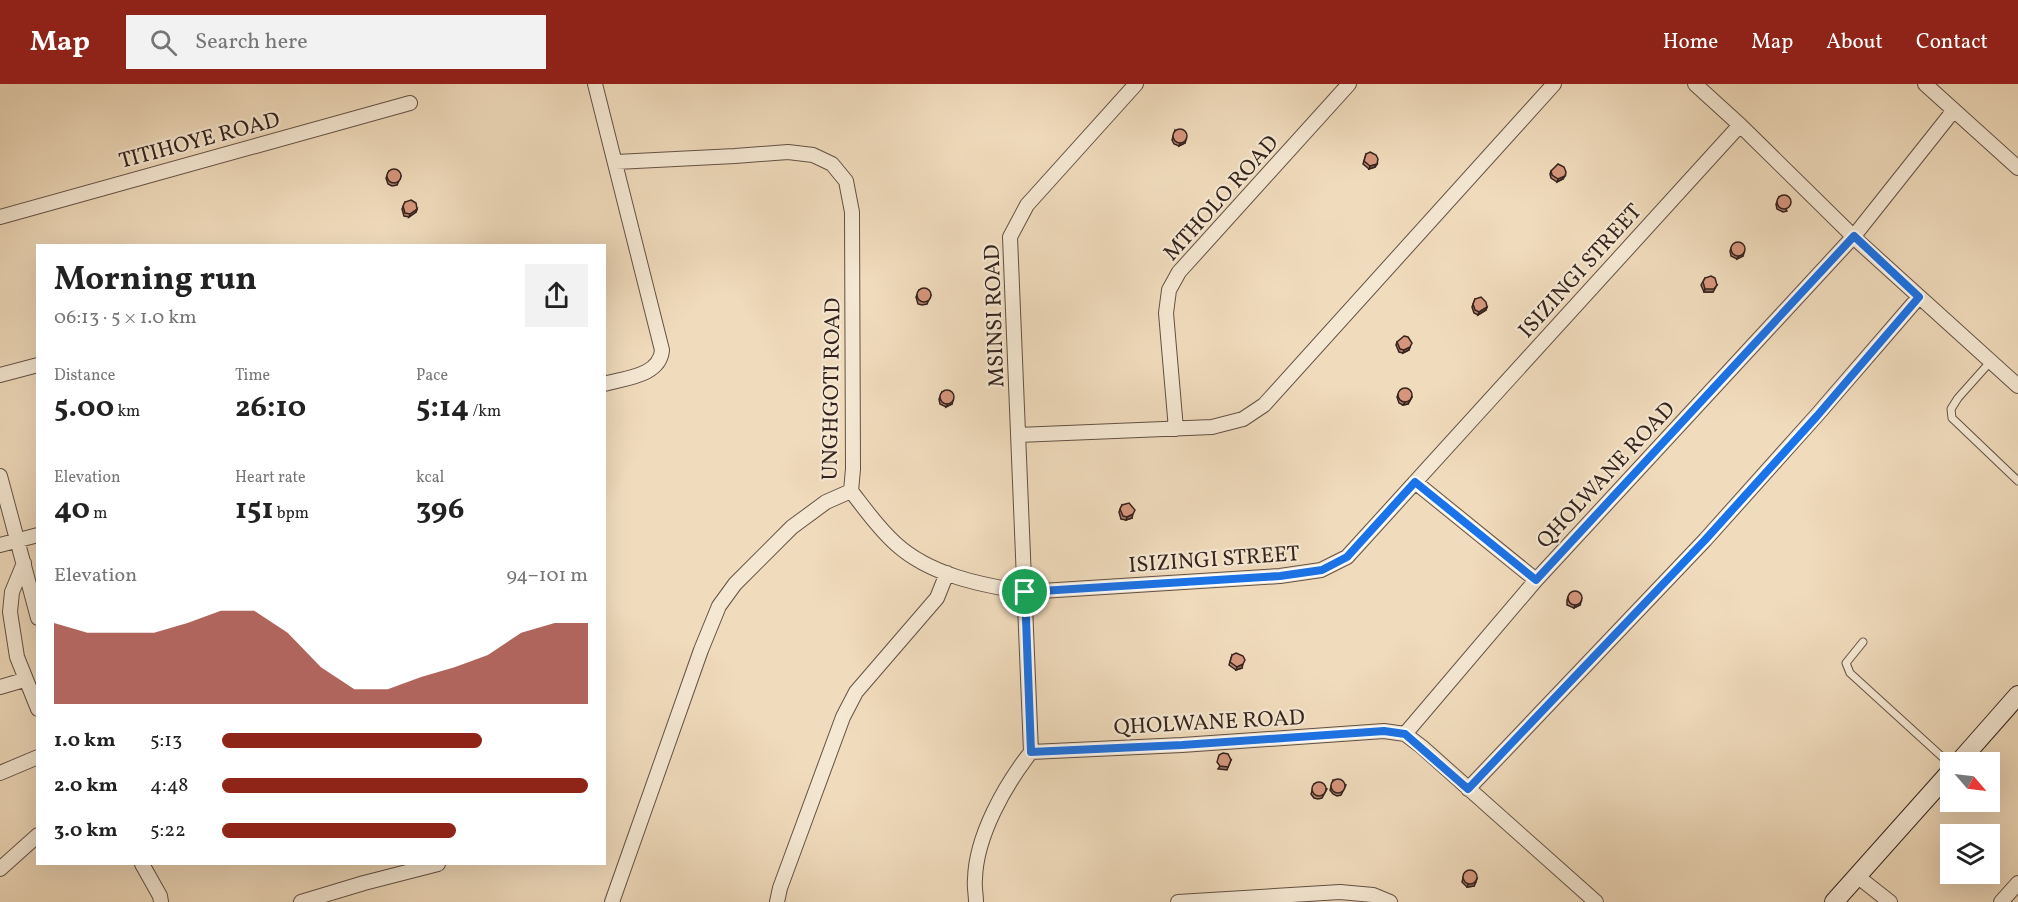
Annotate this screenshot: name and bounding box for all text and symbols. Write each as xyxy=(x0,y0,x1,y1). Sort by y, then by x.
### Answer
search box xyxy=(126,15,546,69)
text: Map xyxy=(30,23,90,62)
icon: search xyxy=(147,26,180,59)
text: Search here xyxy=(195,27,308,58)
text: Home xyxy=(1663,28,1718,57)
text: Map xyxy=(1751,28,1793,57)
text: About xyxy=(1826,28,1883,57)
text: Contact xyxy=(1916,28,1988,57)
street label: TITIHOYE ROAD xyxy=(116,105,283,178)
street label: MTHOLO ROAD xyxy=(1157,129,1287,268)
street label: ISIZINGI STREET xyxy=(1512,197,1650,346)
street label: MSINSI ROAD xyxy=(978,244,1013,388)
text: Morning run xyxy=(54,258,257,304)
button: share xyxy=(525,264,588,327)
street label: UNGHGOTI ROAD xyxy=(815,298,850,481)
text: 06:13 · 5 × 1.0 km xyxy=(54,304,197,332)
text: Distance xyxy=(54,365,115,387)
text: Time xyxy=(235,365,270,387)
text: Pace xyxy=(416,365,448,387)
text: 5.00 xyxy=(54,387,114,429)
text: 26:10 xyxy=(235,387,306,429)
text: 5:14 xyxy=(416,387,469,429)
street label: QHOLWANE ROAD xyxy=(1530,395,1683,556)
text: km xyxy=(114,401,140,423)
text: /km xyxy=(469,401,501,423)
text: Elevation xyxy=(54,467,121,489)
text: Heart rate xyxy=(235,467,306,489)
text: kcal xyxy=(416,467,444,489)
text: 40 xyxy=(54,489,90,531)
text: 151 xyxy=(235,489,274,531)
text: 396 xyxy=(416,489,464,531)
text: m xyxy=(90,503,107,525)
text: bpm xyxy=(274,503,309,525)
street label: ISIZINGI STREET xyxy=(1128,539,1301,582)
text: Elevation xyxy=(54,562,137,590)
text: 94–101 m xyxy=(506,562,588,590)
pin xyxy=(999,566,1050,617)
icon: arrive xyxy=(1008,575,1041,608)
street label: QHOLWANE ROAD xyxy=(1113,703,1305,744)
text: 1.0 km xyxy=(54,727,116,755)
text: 5:13 xyxy=(150,727,182,755)
north arrow xyxy=(1940,752,2000,812)
map controls xyxy=(1940,752,2000,884)
text: 2.0 km xyxy=(54,772,118,800)
text: 4:48 xyxy=(150,772,188,800)
text: 3.0 km xyxy=(54,817,118,845)
text: 5:22 xyxy=(150,817,186,845)
button: layers xyxy=(1940,824,2000,884)

